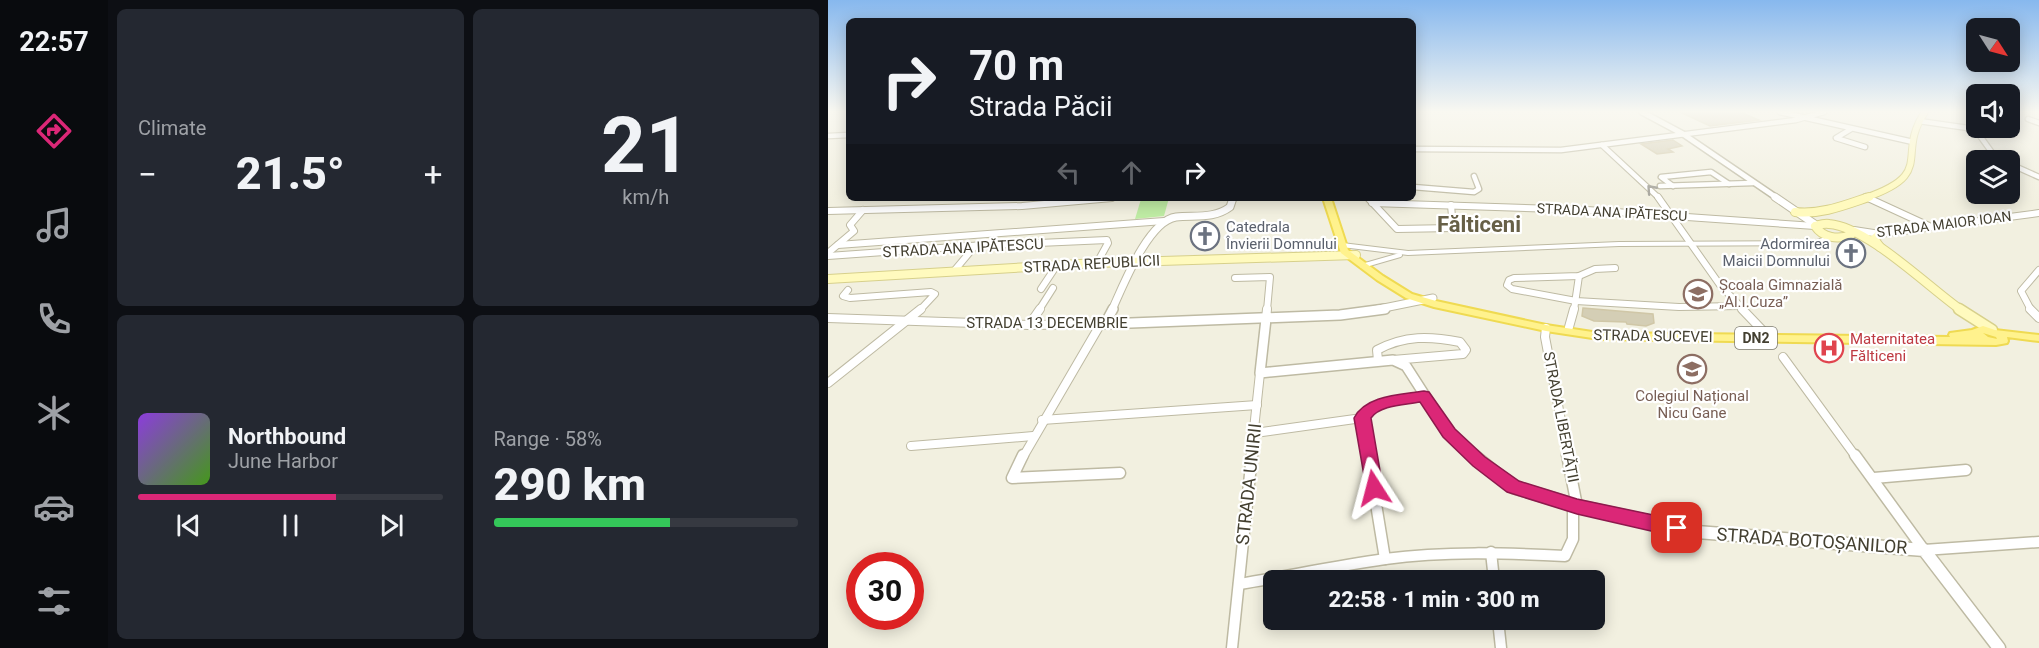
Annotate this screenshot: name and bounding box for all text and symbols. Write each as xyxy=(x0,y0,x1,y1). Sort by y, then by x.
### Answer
north arrow xyxy=(1966,18,2020,72)
map controls xyxy=(1966,18,2020,204)
text: 22:57 xyxy=(19,26,89,58)
text: 70 m xyxy=(969,41,1064,90)
icon: right xyxy=(870,42,948,120)
button: sound xyxy=(1966,84,2020,138)
text: Strada Păcii xyxy=(969,91,1113,123)
text: 21 xyxy=(601,100,691,191)
icon: directions xyxy=(33,110,75,152)
text: Climate xyxy=(138,116,206,140)
text: 21.5° xyxy=(236,147,345,200)
button: layers xyxy=(1966,150,2020,204)
text: − xyxy=(138,155,157,194)
text: + xyxy=(424,155,442,194)
icon: left xyxy=(1052,156,1085,189)
icon: ahead xyxy=(1115,156,1148,189)
icon: right xyxy=(1178,156,1211,189)
text: km/h xyxy=(622,185,669,209)
one-way arrow xyxy=(1647,185,1658,195)
street label: STRADA ANA IPĂTESCU xyxy=(1536,200,1688,224)
icon: music xyxy=(33,204,75,246)
street label: STRADA MAIOR IOAN xyxy=(1876,208,2012,240)
district label: Fălticeni xyxy=(1437,212,1521,237)
place label: Catedrala Învierii Domnului xyxy=(1225,218,1337,253)
church icon: Catedrala Învierii Domnului xyxy=(1189,220,1221,252)
street label: STRADA ANA IPĂTESCU xyxy=(882,235,1044,261)
place label: Adormirea Maicii Domnului xyxy=(1723,235,1830,270)
church icon: Adormirea Maicii Domnului xyxy=(1835,237,1867,269)
street label: STRADA REPUBLICII xyxy=(1023,251,1161,277)
place label: Școala Gimnazială „Al.I.Cuza” xyxy=(1719,276,1843,311)
school or university icon: Școala Gimnazială „Al.I.Cuza” xyxy=(1682,278,1714,310)
icon: phone xyxy=(33,298,75,340)
street label: STRADA 13 DECEMBRIE xyxy=(966,314,1128,332)
street label: STRADA SUCEVEI xyxy=(1593,326,1713,346)
road number: DN2 xyxy=(1735,327,1777,349)
place label: Maternitatea Fălticeni xyxy=(1850,330,1935,365)
hospital icon: Maternitatea Fălticeni xyxy=(1813,332,1845,364)
street label: STRADA LIBERTĂȚII xyxy=(1539,350,1583,484)
school or university icon: Colegiul Național Nicu Gane xyxy=(1676,353,1708,385)
place label: Colegiul Național Nicu Gane xyxy=(1635,387,1749,422)
icon: climate xyxy=(33,392,75,434)
street label: STRADA UNIRII xyxy=(1232,422,1265,546)
text: Northbound xyxy=(228,424,346,449)
text: Range · 58% xyxy=(494,427,602,451)
text: June Harbor xyxy=(228,449,338,473)
position arrow xyxy=(1342,456,1406,520)
text: 290 km xyxy=(494,458,646,511)
icon: car xyxy=(33,486,75,528)
pin xyxy=(1651,502,1702,553)
icon: previous xyxy=(172,509,205,542)
icon: pause xyxy=(274,509,307,542)
icon: next xyxy=(375,509,408,542)
icon: arrive xyxy=(1660,511,1693,544)
street label: STRADA BOTOȘANILOR xyxy=(1716,523,1908,559)
speed limit sign: 30 xyxy=(846,552,924,630)
icon: filters xyxy=(33,580,75,622)
text: 22:58 · 1 min · 300 m xyxy=(1329,587,1539,612)

